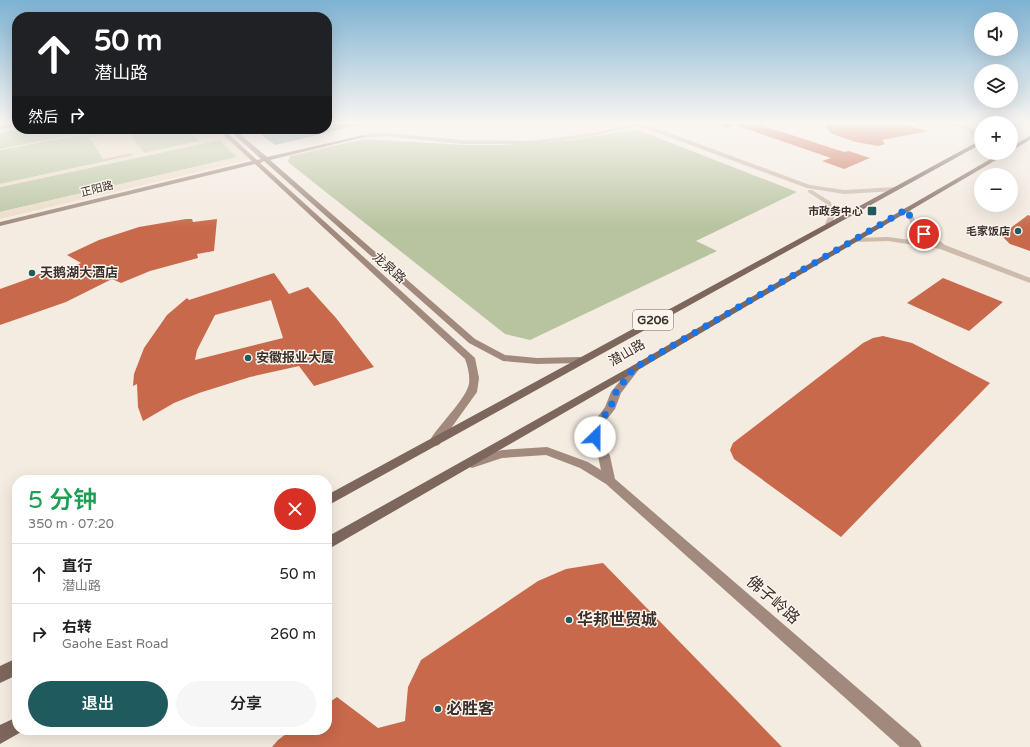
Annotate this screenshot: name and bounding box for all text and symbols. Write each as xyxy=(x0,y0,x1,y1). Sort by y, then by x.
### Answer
map controls xyxy=(974,12,1018,212)
button: sound xyxy=(974,12,1018,56)
text: 50 m xyxy=(94,24,162,58)
icon: ahead xyxy=(28,28,80,80)
text: 潜山路 xyxy=(94,62,148,84)
button: layers xyxy=(974,64,1018,108)
icon: right xyxy=(66,104,88,126)
text: 然后 xyxy=(28,108,58,126)
button: + xyxy=(974,116,1018,160)
button: − xyxy=(974,168,1018,212)
street label: 正阳路 xyxy=(79,179,115,199)
place label: 市政务中心 xyxy=(808,205,863,218)
marker: 市政务中心 xyxy=(866,205,878,217)
pin xyxy=(907,217,941,251)
icon: arrive xyxy=(913,223,935,245)
place label: 毛家饭店 xyxy=(966,225,1010,238)
marker: 毛家饭店 xyxy=(1013,226,1023,236)
street label: 龙泉路 xyxy=(369,249,409,287)
place label: 天鹅湖大酒店 xyxy=(40,265,118,281)
marker: 天鹅湖大酒店 xyxy=(27,268,37,278)
road number: G206 xyxy=(633,310,673,330)
street label: 潜山路 xyxy=(606,336,648,370)
place label: 安徽报业大厦 xyxy=(256,350,334,366)
marker: 安徽报业大厦 xyxy=(243,353,253,363)
position arrow xyxy=(574,416,616,458)
text: 5 分钟 xyxy=(28,486,97,515)
button: close xyxy=(274,488,316,530)
text: 350 m · 07:20 xyxy=(28,516,114,532)
text: 直行 xyxy=(62,557,92,575)
icon: ahead xyxy=(28,563,50,585)
text: 50 m xyxy=(279,565,316,583)
street label: 佛子岭路 xyxy=(742,571,804,629)
text: 潜山路 xyxy=(62,578,101,594)
place label: 华邦世贸城 xyxy=(577,610,657,630)
marker: 华邦世贸城 xyxy=(564,615,574,625)
text: 右转 xyxy=(62,618,92,636)
icon: right xyxy=(28,623,50,645)
text: 260 m xyxy=(270,625,316,643)
text: Gaohe East Road xyxy=(62,636,168,652)
button: 退出 xyxy=(28,681,168,727)
button: 分享 xyxy=(176,681,316,727)
place label: 必胜客 xyxy=(446,699,494,719)
marker: 必胜客 xyxy=(433,704,443,714)

